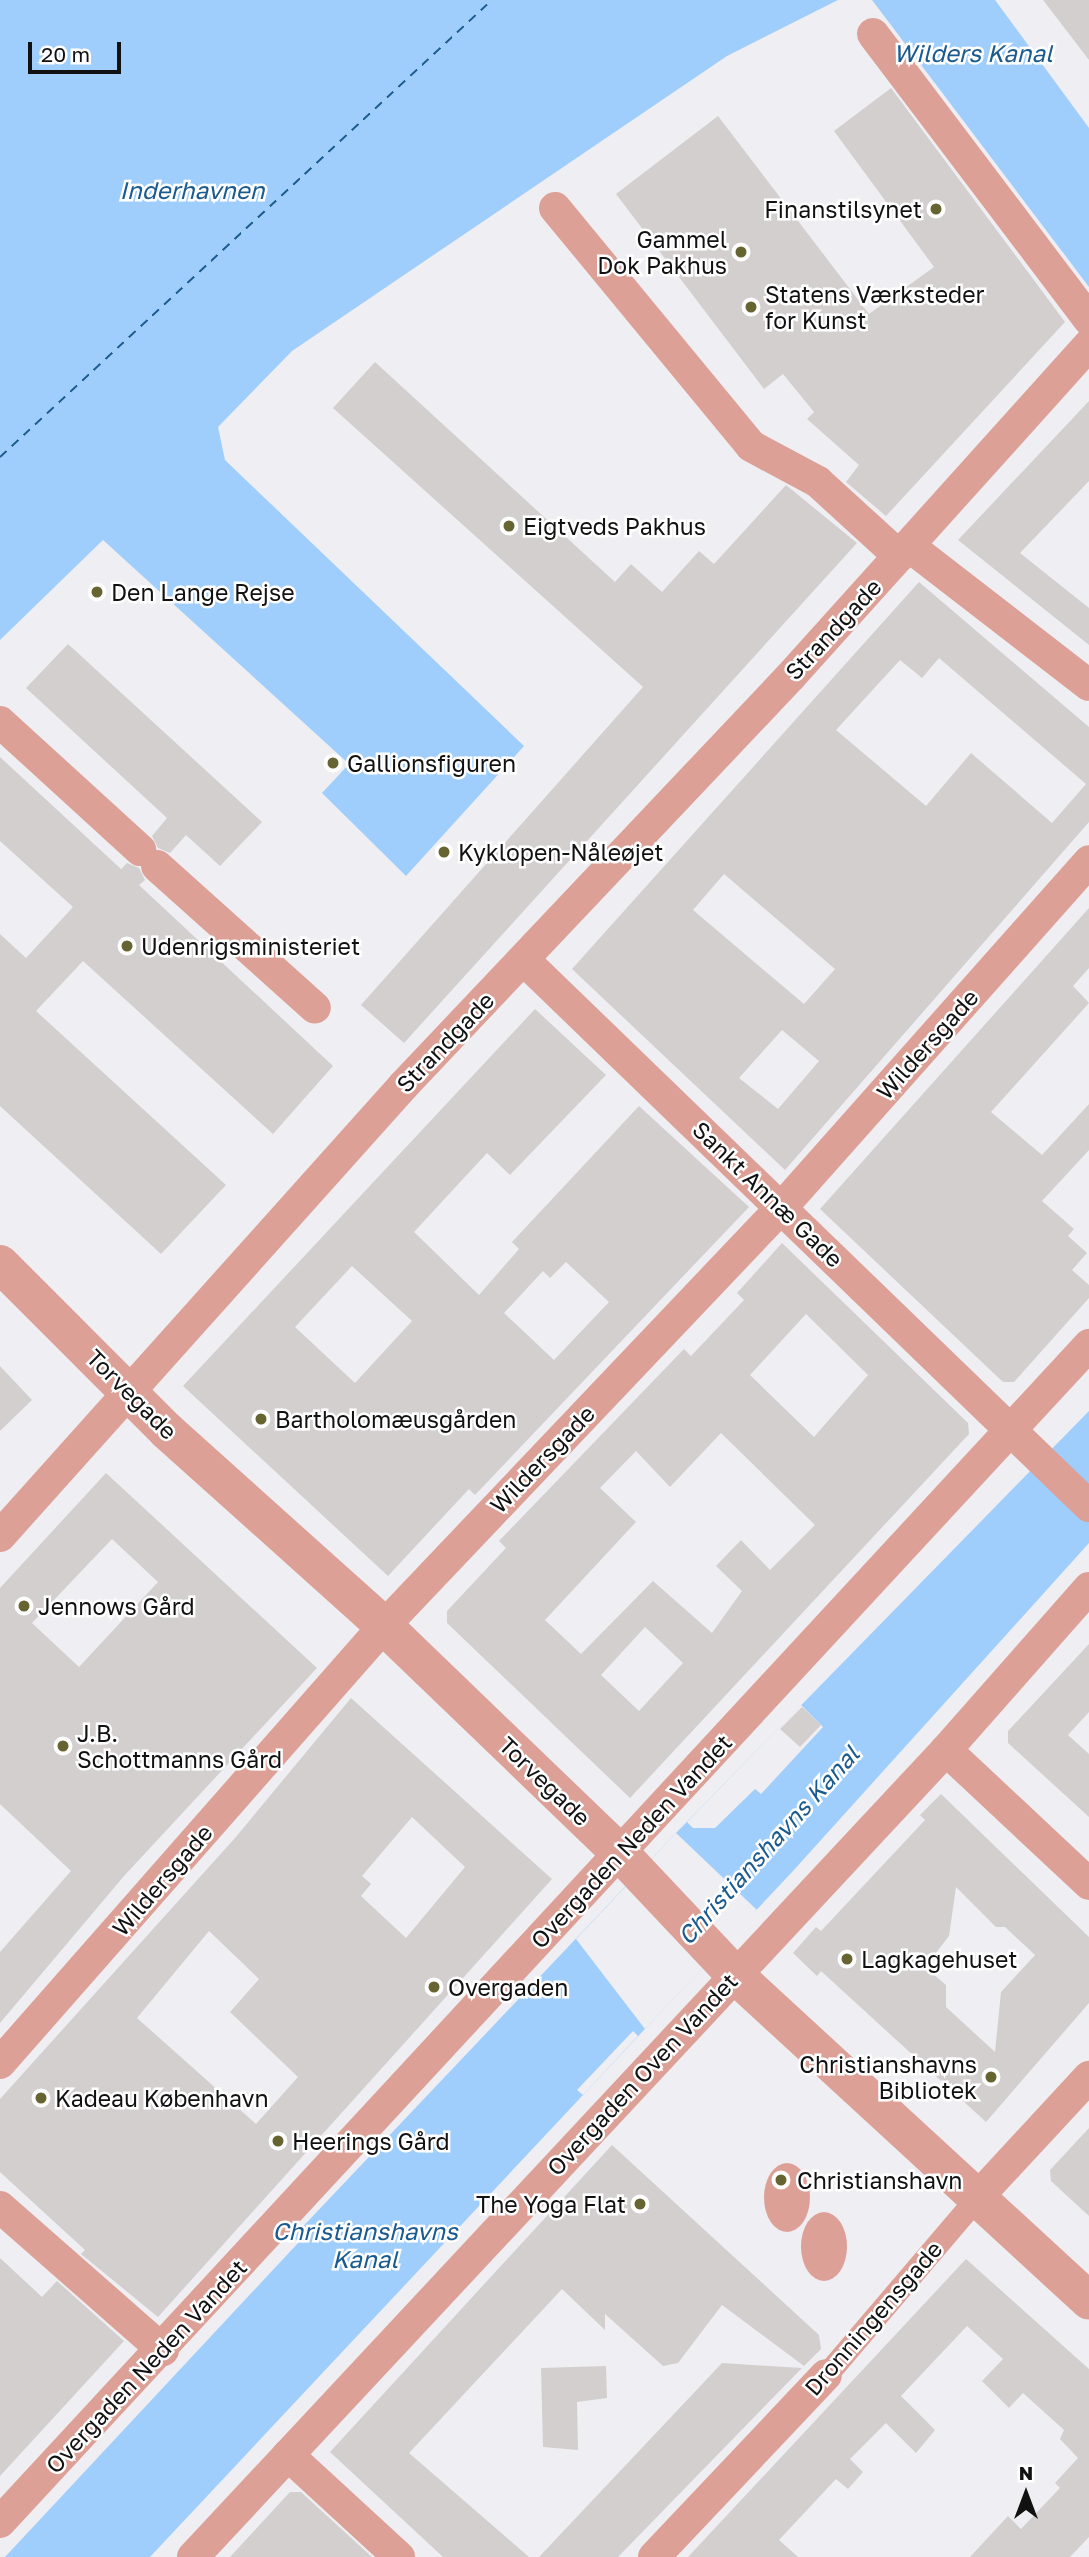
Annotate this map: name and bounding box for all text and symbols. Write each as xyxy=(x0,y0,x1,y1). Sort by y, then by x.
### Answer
scale bar xyxy=(32,28,124,72)
water label: Wilders Kanal xyxy=(893,39,1053,67)
text: 20 m xyxy=(41,41,90,67)
water label: Inderhavnen xyxy=(119,176,265,204)
place label: Finanstilsynet xyxy=(764,195,922,223)
marker: Finanstilsynet xyxy=(928,201,944,217)
place label: Gammel Dok Pakhus xyxy=(597,225,727,279)
marker: Gammel Dok Pakhus xyxy=(733,244,749,260)
place label: Statens Værksteder for Kunst xyxy=(765,280,985,334)
marker: Statens Værksteder for Kunst xyxy=(743,299,759,315)
place label: Eigtveds Pakhus xyxy=(523,512,706,540)
marker: Eigtveds Pakhus xyxy=(501,518,517,534)
street label: Strandgade xyxy=(779,573,887,685)
place label: Den Lange Rejse xyxy=(111,578,294,606)
marker: Den Lange Rejse xyxy=(89,584,105,600)
place label: Gallionsfiguren xyxy=(347,749,516,777)
marker: Gallionsfiguren xyxy=(325,755,341,771)
place label: Kyklopen-Nåleøjet xyxy=(458,838,664,866)
marker: Kyklopen-Nåleøjet xyxy=(436,844,452,860)
place label: Udenrigsministeriet xyxy=(141,932,360,960)
marker: Udenrigsministeriet xyxy=(119,938,135,954)
street label: Wildersgade xyxy=(870,983,984,1105)
street label: Strandgade xyxy=(391,986,499,1098)
street label: Sankt Annæ Gade xyxy=(687,1115,849,1273)
street label: Torvegade xyxy=(81,1343,183,1445)
street label: Wildersgade xyxy=(484,1400,600,1518)
place label: Bartholomæusgården xyxy=(275,1405,516,1433)
marker: Bartholomæusgården xyxy=(253,1411,269,1427)
place label: Jennows Gård xyxy=(38,1592,195,1620)
marker: Jennows Gård xyxy=(16,1598,32,1614)
place label: J.B. Schottmanns Gård xyxy=(77,1719,282,1773)
street label: Overgaden Neden Vandet xyxy=(525,1728,737,1954)
street label: Torvegade xyxy=(494,1731,596,1831)
marker: J.B. Schottmanns Gård xyxy=(55,1738,71,1754)
water label: Christianshavns Kanal xyxy=(671,1740,865,1950)
street label: Wildersgade xyxy=(106,1819,218,1941)
place label: Lagkagehuset xyxy=(861,1945,1018,1973)
marker: Lagkagehuset xyxy=(839,1951,855,1967)
street label: Overgaden Oven Vandet xyxy=(541,1967,743,2181)
place label: Overgaden xyxy=(448,1973,568,2001)
marker: Overgaden xyxy=(426,1979,442,1995)
place label: Christianshavns Bibliotek xyxy=(799,2050,977,2104)
marker: Christianshavns Bibliotek xyxy=(983,2069,999,2085)
place label: Kadeau København xyxy=(55,2084,269,2112)
marker: Kadeau København xyxy=(33,2090,49,2106)
place label: Heerings Gård xyxy=(292,2127,450,2155)
marker: Heerings Gård xyxy=(270,2133,286,2149)
place label: Christianshavn xyxy=(797,2166,963,2194)
marker: Christianshavn xyxy=(771,2170,791,2190)
place label: The Yoga Flat xyxy=(476,2190,626,2218)
marker: The Yoga Flat xyxy=(632,2196,648,2212)
water label: Christianshavns Kanal xyxy=(272,2217,458,2273)
street label: Dronningensgade xyxy=(798,2235,948,2401)
street label: Overgaden Neden Vandet xyxy=(40,2253,252,2479)
north arrow xyxy=(991,2459,1061,2529)
text: N xyxy=(1019,2461,1033,2484)

